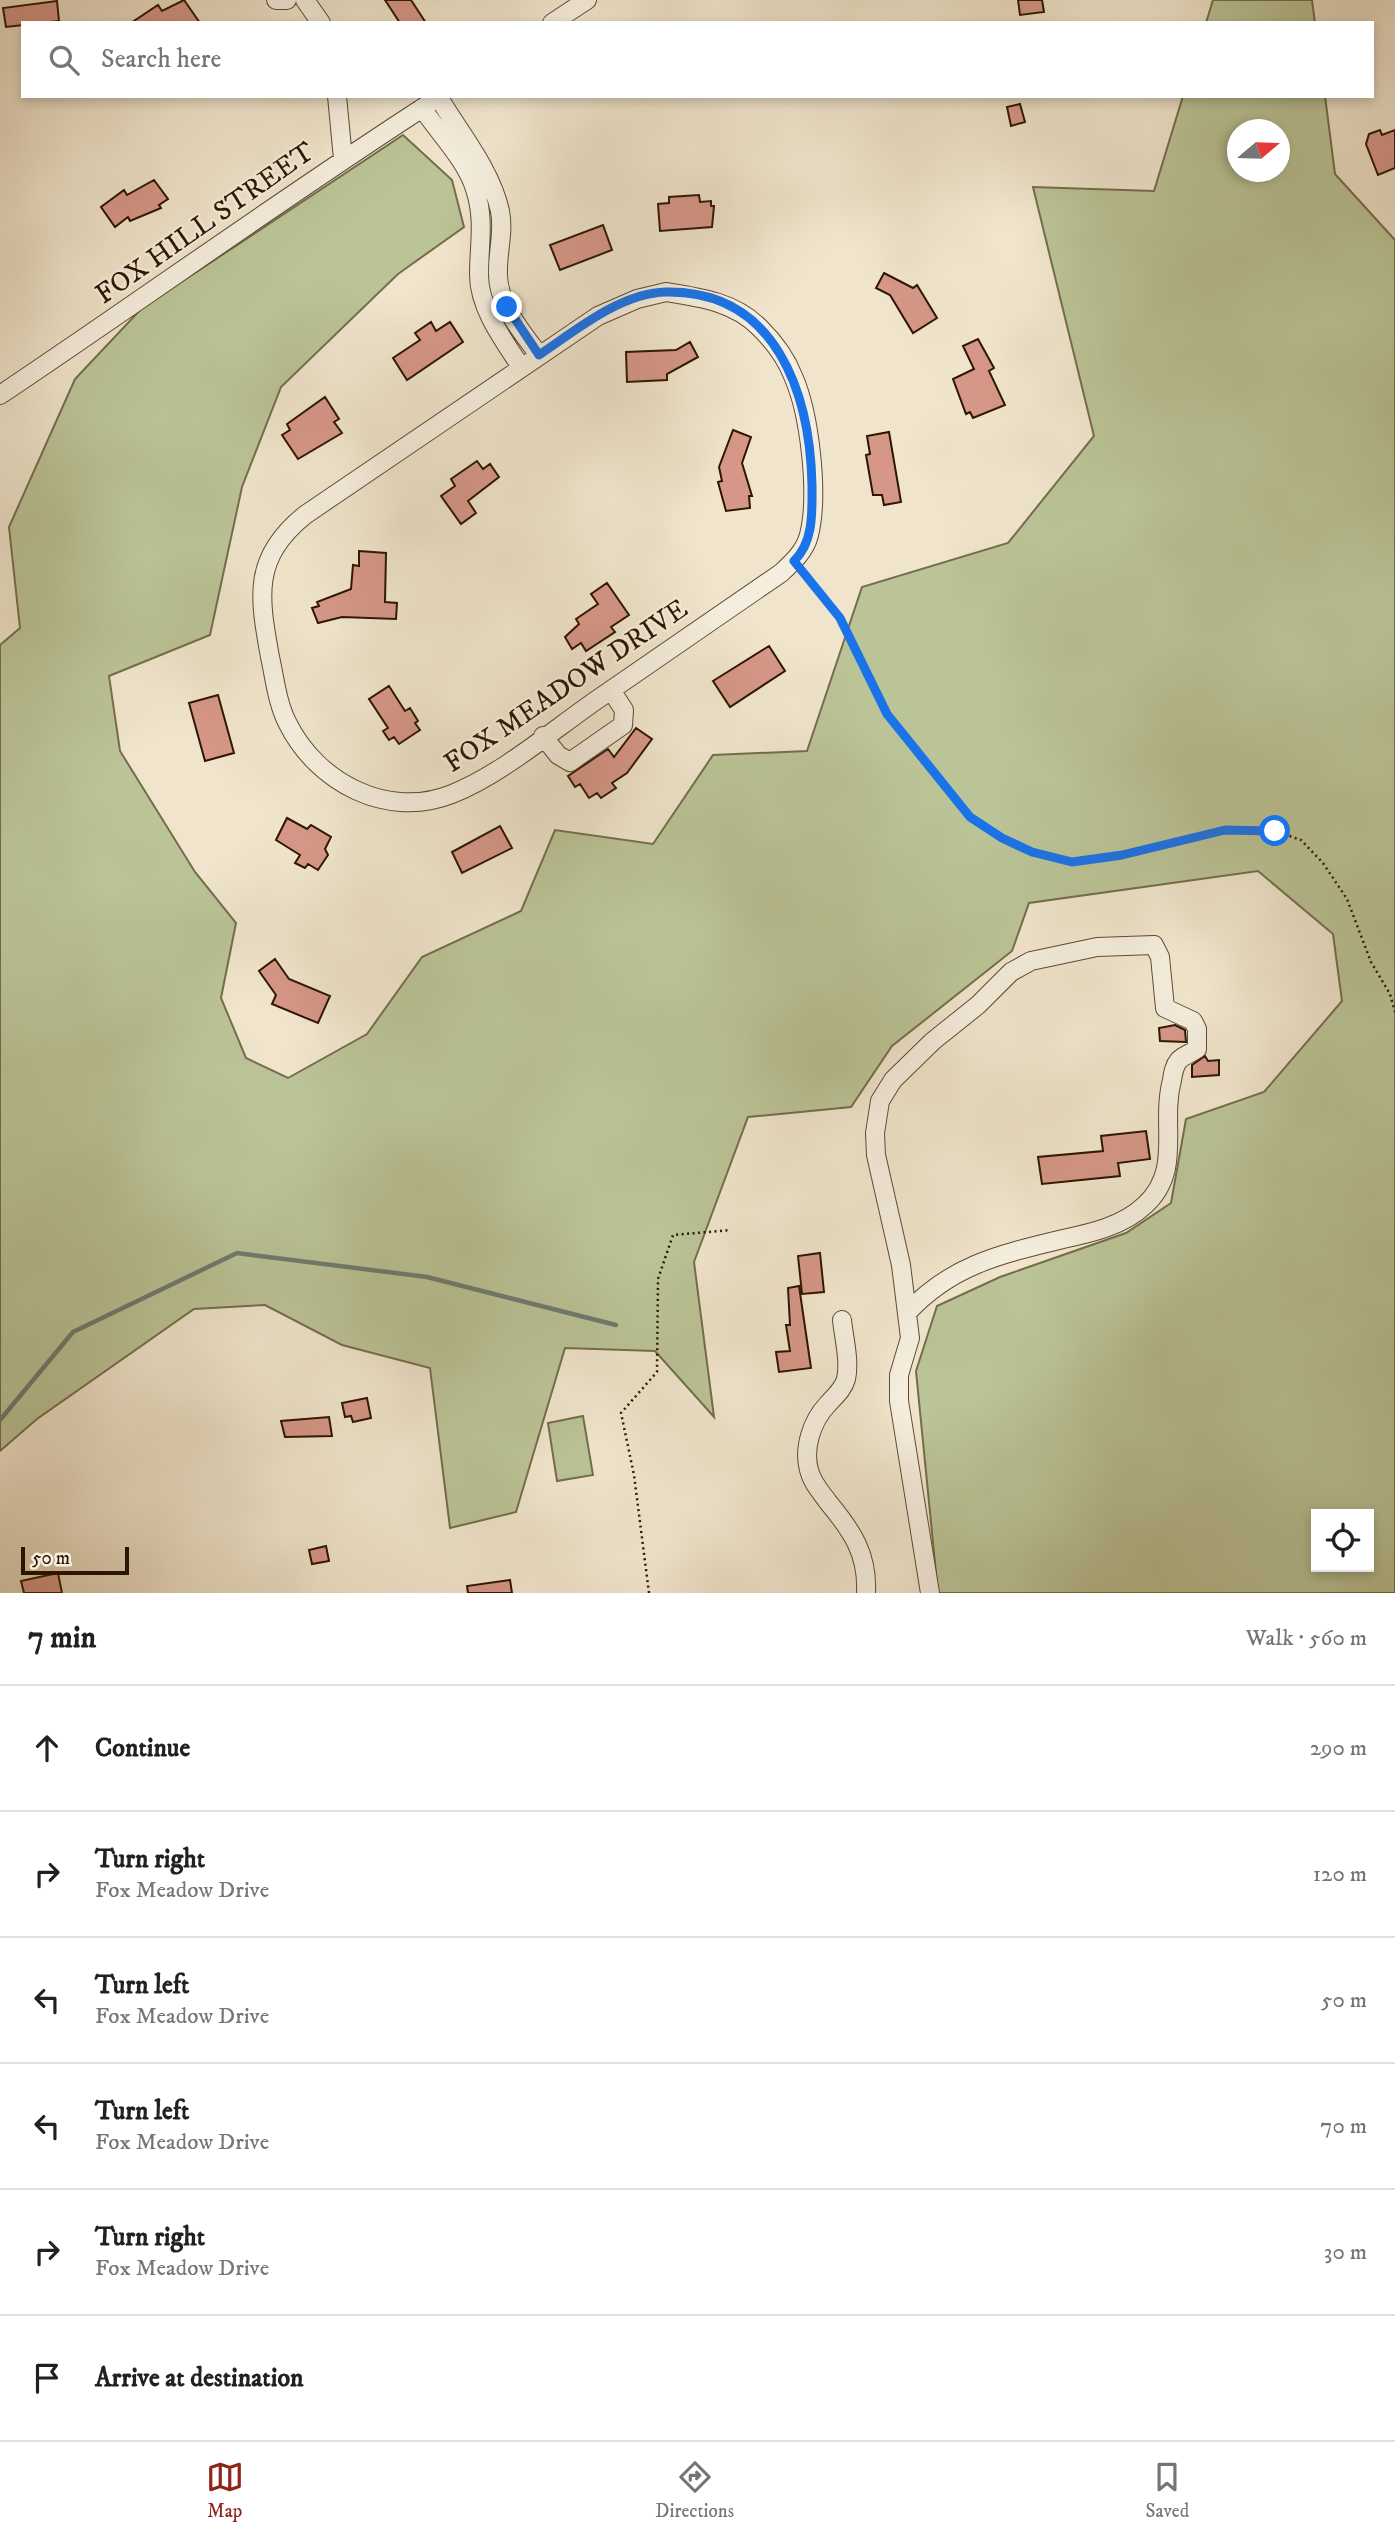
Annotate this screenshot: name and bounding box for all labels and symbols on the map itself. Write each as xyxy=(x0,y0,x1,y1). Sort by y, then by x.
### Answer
north arrow xyxy=(1227,119,1290,182)
street label: FOX HILL STREET xyxy=(89,134,321,312)
route end xyxy=(491,291,522,322)
street label: FOX MEADOW DRIVE xyxy=(437,591,695,781)
route start xyxy=(1259,815,1290,846)
scale bar xyxy=(21,1544,130,1576)

